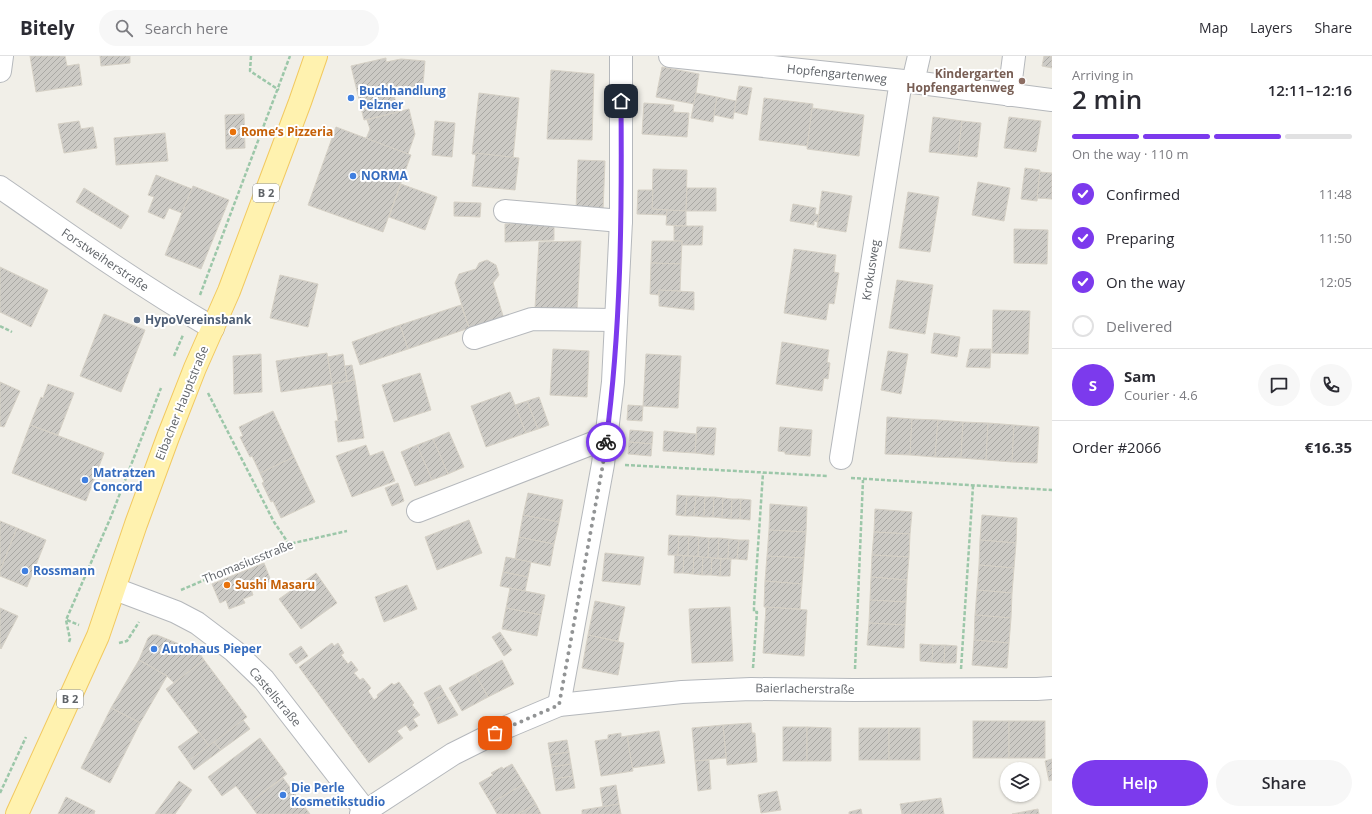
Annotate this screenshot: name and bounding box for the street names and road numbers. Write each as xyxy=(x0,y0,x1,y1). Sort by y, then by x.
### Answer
street label: Hopfengartenweg xyxy=(786,60,888,87)
road number: B 2 xyxy=(253,184,279,202)
street label: Forstweiherstraße xyxy=(58,224,153,295)
street label: Krokusweg xyxy=(857,238,884,302)
street label: Eibacher Hauptstraße xyxy=(151,343,212,462)
street label: Thomasiusstraße xyxy=(200,535,296,588)
street label: Castellstraße xyxy=(245,663,305,730)
street label: Baierlacherstraße xyxy=(755,679,855,698)
road number: B 2 xyxy=(57,690,83,708)

